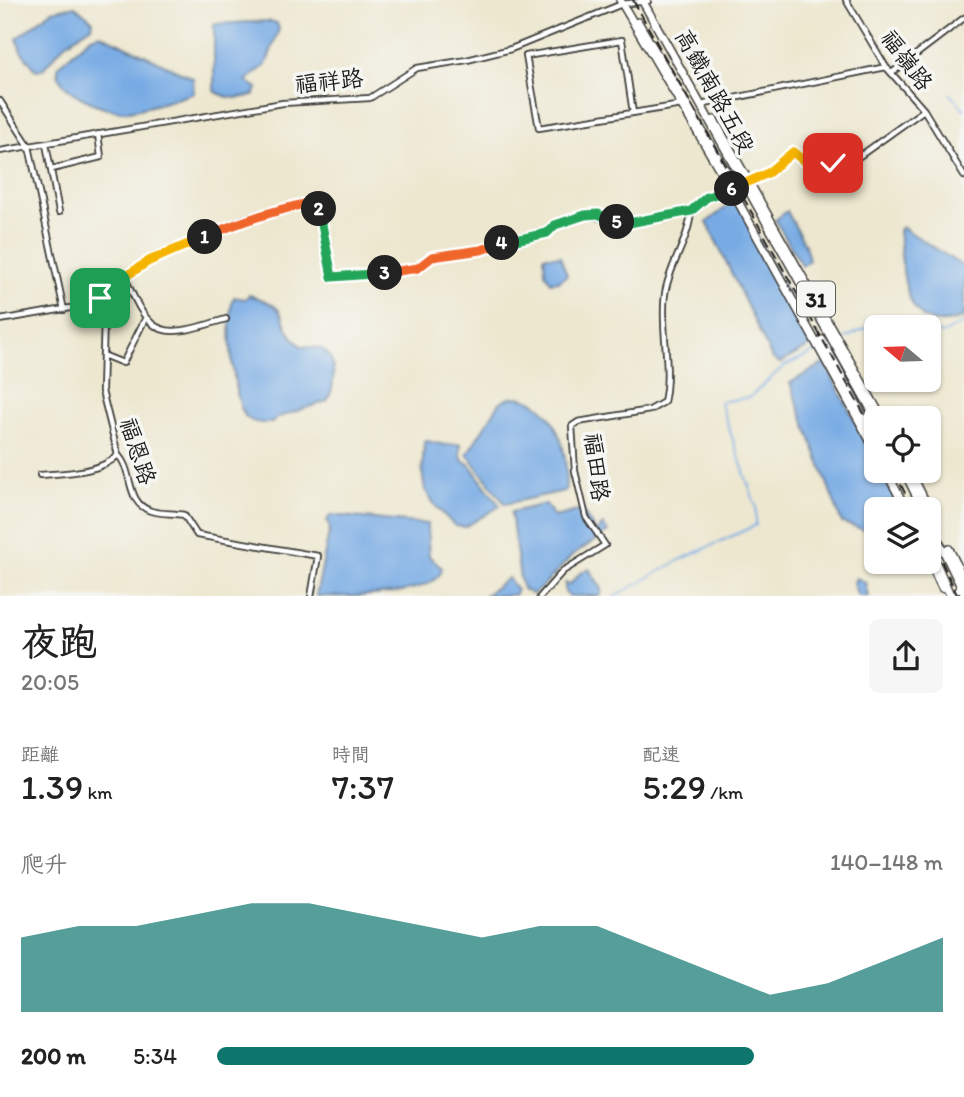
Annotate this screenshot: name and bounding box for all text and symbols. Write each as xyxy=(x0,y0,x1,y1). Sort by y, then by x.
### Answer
street label: 高鐵南路五段 xyxy=(669,24,761,158)
street label: 福嶺路 xyxy=(875,24,939,96)
street label: 福祥路 xyxy=(293,63,365,99)
pin xyxy=(803,133,863,193)
icon: check xyxy=(814,144,852,182)
pin: 6 xyxy=(714,172,750,206)
text: 6 xyxy=(726,177,737,200)
pin: 2 xyxy=(302,192,336,227)
text: 2 xyxy=(314,197,324,220)
pin: 5 xyxy=(600,204,634,240)
text: 5 xyxy=(612,210,621,233)
pin: 1 xyxy=(188,219,222,254)
text: 1 xyxy=(200,225,209,248)
pin: 4 xyxy=(484,226,520,260)
text: 4 xyxy=(496,231,507,254)
pin: 3 xyxy=(368,256,402,290)
text: 3 xyxy=(379,261,390,284)
pin xyxy=(70,268,130,328)
icon: arrive xyxy=(81,279,119,317)
road number: 31 xyxy=(797,282,835,316)
north arrow xyxy=(864,315,942,392)
map controls xyxy=(864,315,941,574)
button: locate xyxy=(864,406,941,483)
street label: 福恩路 xyxy=(114,414,162,488)
street label: 福田路 xyxy=(579,431,615,503)
button: layers xyxy=(864,497,941,574)
text: 夜跑 xyxy=(21,619,97,665)
button: share xyxy=(869,619,943,693)
text: 20:05 xyxy=(21,668,79,696)
text: 距離 xyxy=(21,743,59,766)
text: 時間 xyxy=(332,743,370,766)
text: 配速 xyxy=(642,743,680,766)
text: 1.39 xyxy=(21,766,83,808)
text: 7:37 xyxy=(332,766,394,808)
text: 5:29 xyxy=(642,766,706,808)
text: km xyxy=(83,781,113,804)
text: /km xyxy=(706,781,743,804)
text: 140–148 m xyxy=(830,848,943,876)
text: 爬升 xyxy=(21,850,67,878)
text: 200 m xyxy=(21,1042,86,1070)
text: 5:34 xyxy=(133,1042,177,1070)

